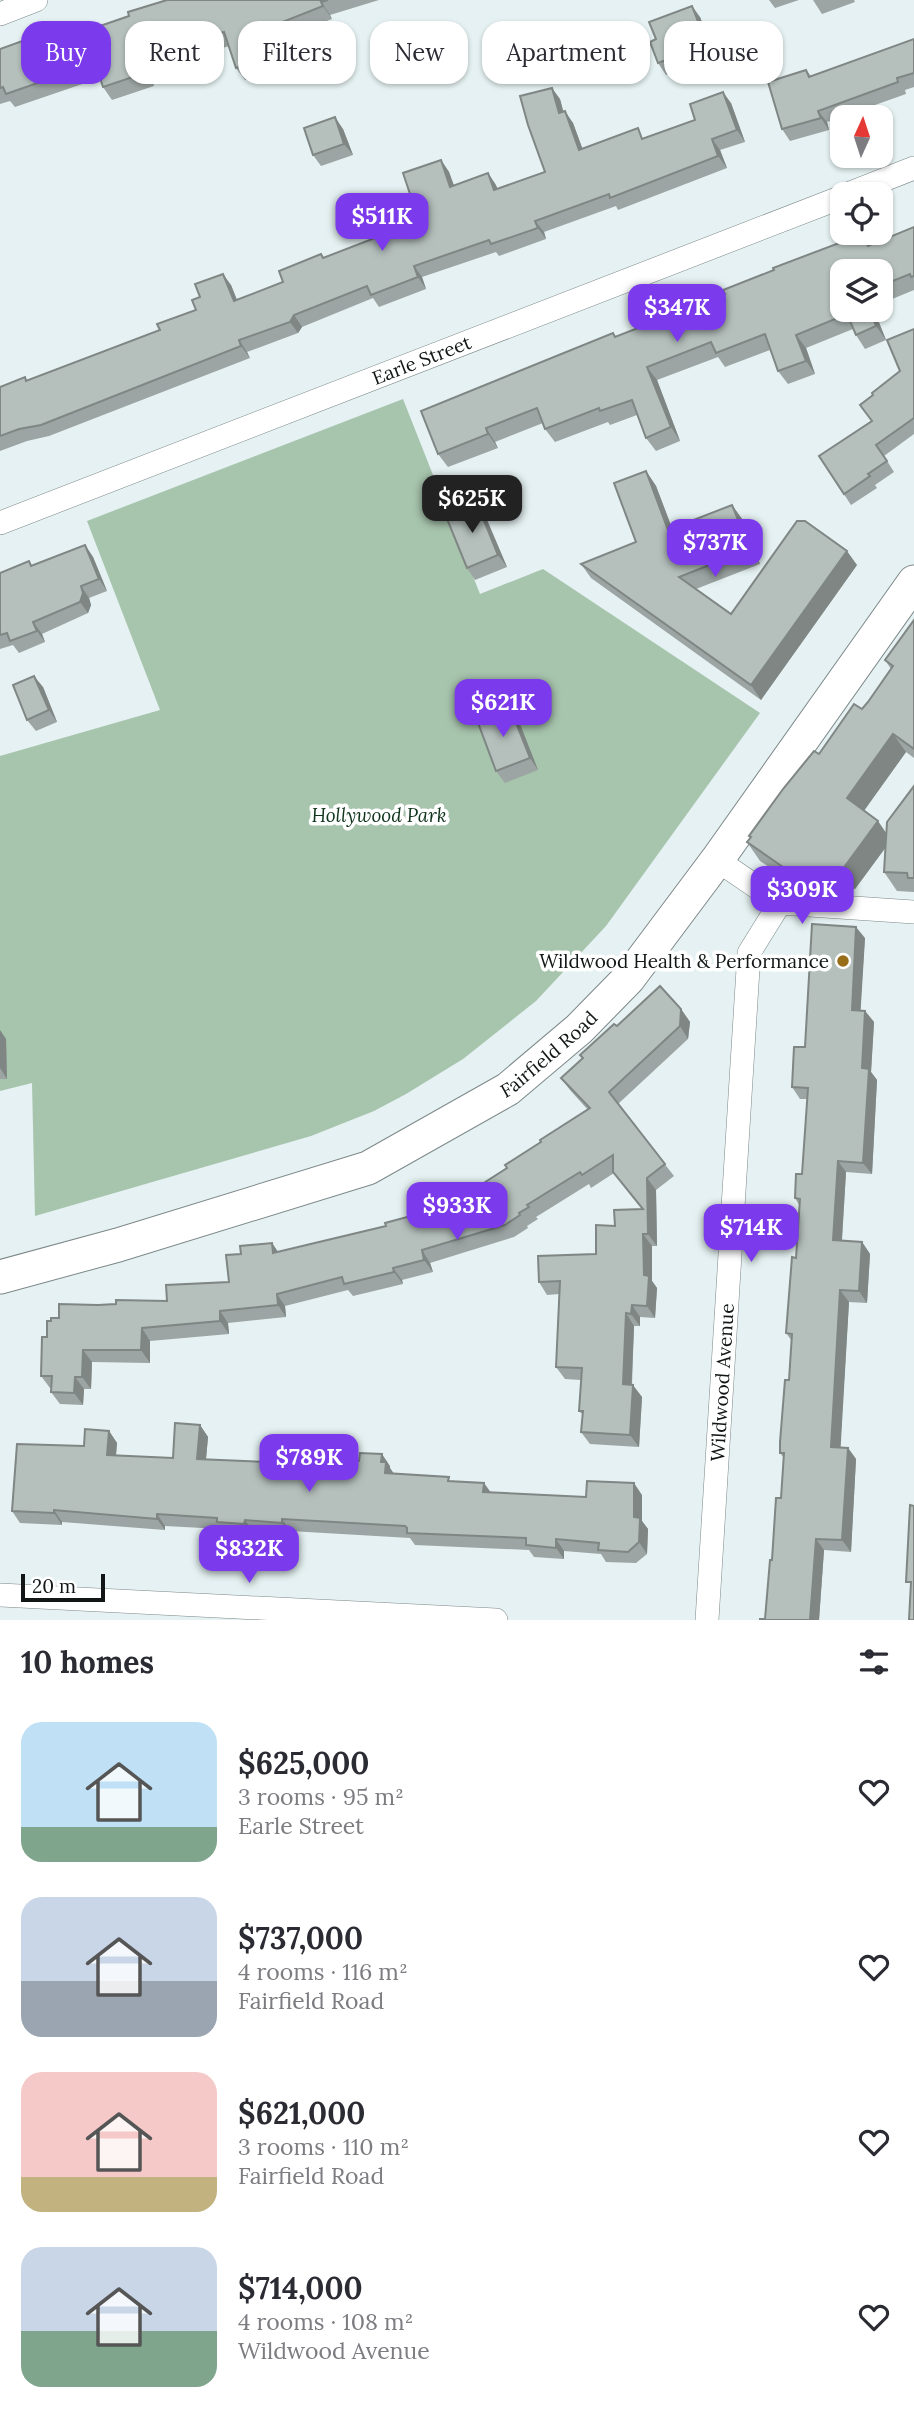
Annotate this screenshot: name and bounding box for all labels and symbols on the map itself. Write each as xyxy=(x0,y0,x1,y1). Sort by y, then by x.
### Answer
north arrow xyxy=(830,105,892,168)
pin: $511K xyxy=(333,194,431,253)
pin: $347K xyxy=(628,284,726,344)
street label: Earle Street xyxy=(369,330,475,390)
pin: $625K xyxy=(423,476,521,535)
pin: $737K xyxy=(666,520,764,579)
pin: $621K xyxy=(454,680,552,739)
park label: Hollywood Park xyxy=(311,803,447,827)
pin: $309K xyxy=(753,866,851,926)
place label: Wildwood Health & Performance xyxy=(539,949,829,973)
marker: Wildwood Health & Performance xyxy=(835,953,851,969)
street label: Fairfield Road xyxy=(496,1006,602,1103)
pin: $933K xyxy=(408,1182,506,1242)
pin: $714K xyxy=(702,1204,800,1264)
street label: Wildwood Avenue xyxy=(705,1303,739,1462)
pin: $789K xyxy=(260,1434,358,1494)
pin: $832K xyxy=(200,1526,298,1585)
scale bar xyxy=(21,1571,105,1603)

